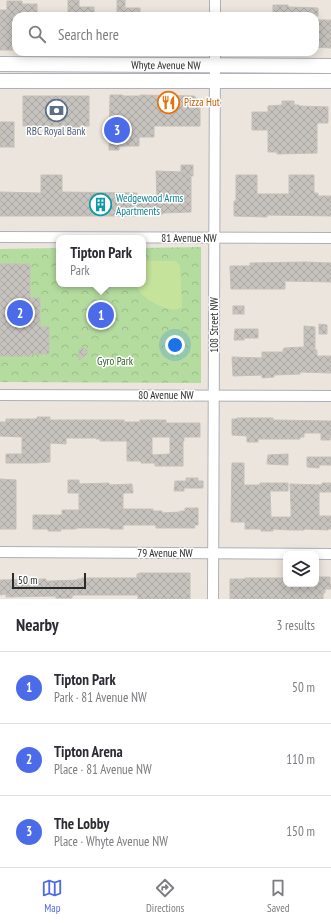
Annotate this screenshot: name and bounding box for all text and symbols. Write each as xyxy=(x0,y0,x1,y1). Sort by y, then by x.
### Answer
search box xyxy=(12,12,319,56)
icon: search xyxy=(26,23,48,45)
text: Search here xyxy=(58,25,119,44)
street label: Whyte Avenue NW xyxy=(131,58,201,72)
restaurant icon: Pizza Hut xyxy=(155,89,181,115)
place label: Pizza Hut xyxy=(184,95,220,109)
bank icon: RBC Royal Bank xyxy=(43,98,69,124)
pin: 3 xyxy=(104,115,130,145)
place label: RBC Royal Bank xyxy=(26,124,86,138)
building icon: Wedgewood Arms Apartments xyxy=(88,191,114,217)
place label: Wedgewood Arms Apartments xyxy=(116,191,184,218)
street label: 81 Avenue NW xyxy=(161,231,217,245)
popup xyxy=(56,235,146,287)
text: Tipton Park xyxy=(70,243,132,262)
text: Park xyxy=(70,262,90,279)
street label: 108 Street NW xyxy=(207,297,221,353)
pin: 2 xyxy=(7,298,33,328)
pin: 1 xyxy=(88,300,114,330)
your location xyxy=(165,335,185,355)
park label: Gyro Park xyxy=(97,354,134,368)
street label: 80 Avenue NW xyxy=(138,388,194,402)
street label: 79 Avenue NW xyxy=(137,546,193,560)
map controls xyxy=(283,551,319,587)
button: layers xyxy=(283,551,319,587)
scale bar xyxy=(12,571,86,590)
text: 50 m xyxy=(18,573,37,587)
text: Nearby xyxy=(16,614,59,636)
text: 3 results xyxy=(276,617,315,634)
text: Tipton Park xyxy=(54,670,116,689)
text: 1 xyxy=(26,679,32,696)
text: 50 m xyxy=(292,679,315,696)
text: Park · 81 Avenue NW xyxy=(54,689,147,706)
text: Tipton Arena xyxy=(54,742,123,761)
text: 2 xyxy=(26,751,32,768)
text: 110 m xyxy=(286,751,315,768)
text: Place · 81 Avenue NW xyxy=(54,761,152,778)
text: The Lobby xyxy=(54,814,109,833)
text: 3 xyxy=(26,823,32,840)
text: 150 m xyxy=(286,823,315,840)
text: Place · Whyte Avenue NW xyxy=(54,833,168,850)
tab: Map xyxy=(41,877,63,915)
tab: Directions xyxy=(146,877,184,915)
tab: Saved xyxy=(267,877,290,915)

